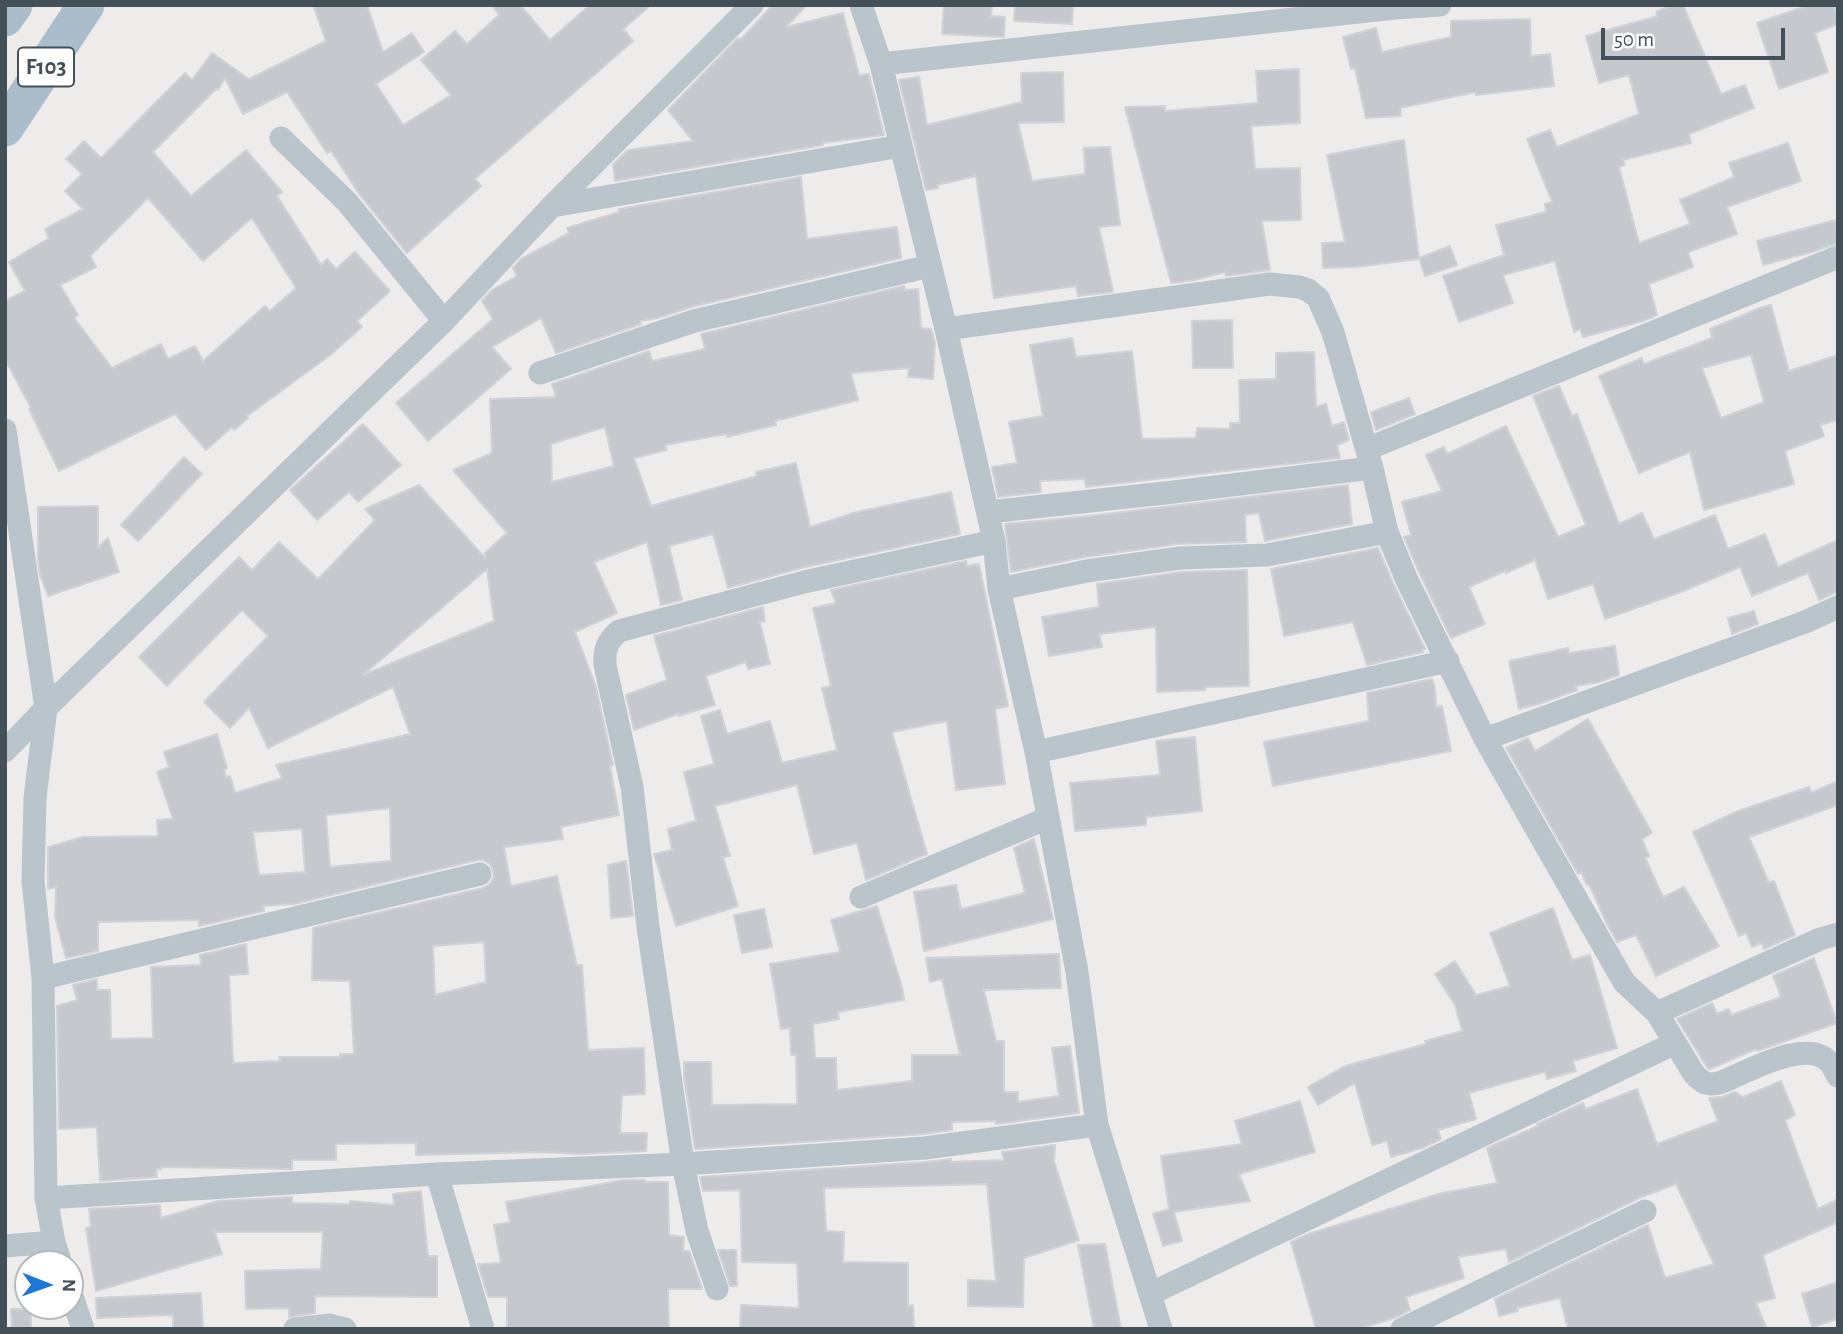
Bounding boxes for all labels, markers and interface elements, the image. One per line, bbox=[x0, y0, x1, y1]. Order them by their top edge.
scale bar bbox=[1605, 14, 1789, 58]
text: 50 m bbox=[1614, 29, 1654, 50]
road number: F103 bbox=[18, 48, 74, 86]
north arrow bbox=[14, 1250, 84, 1320]
text: N bbox=[59, 1279, 78, 1292]

